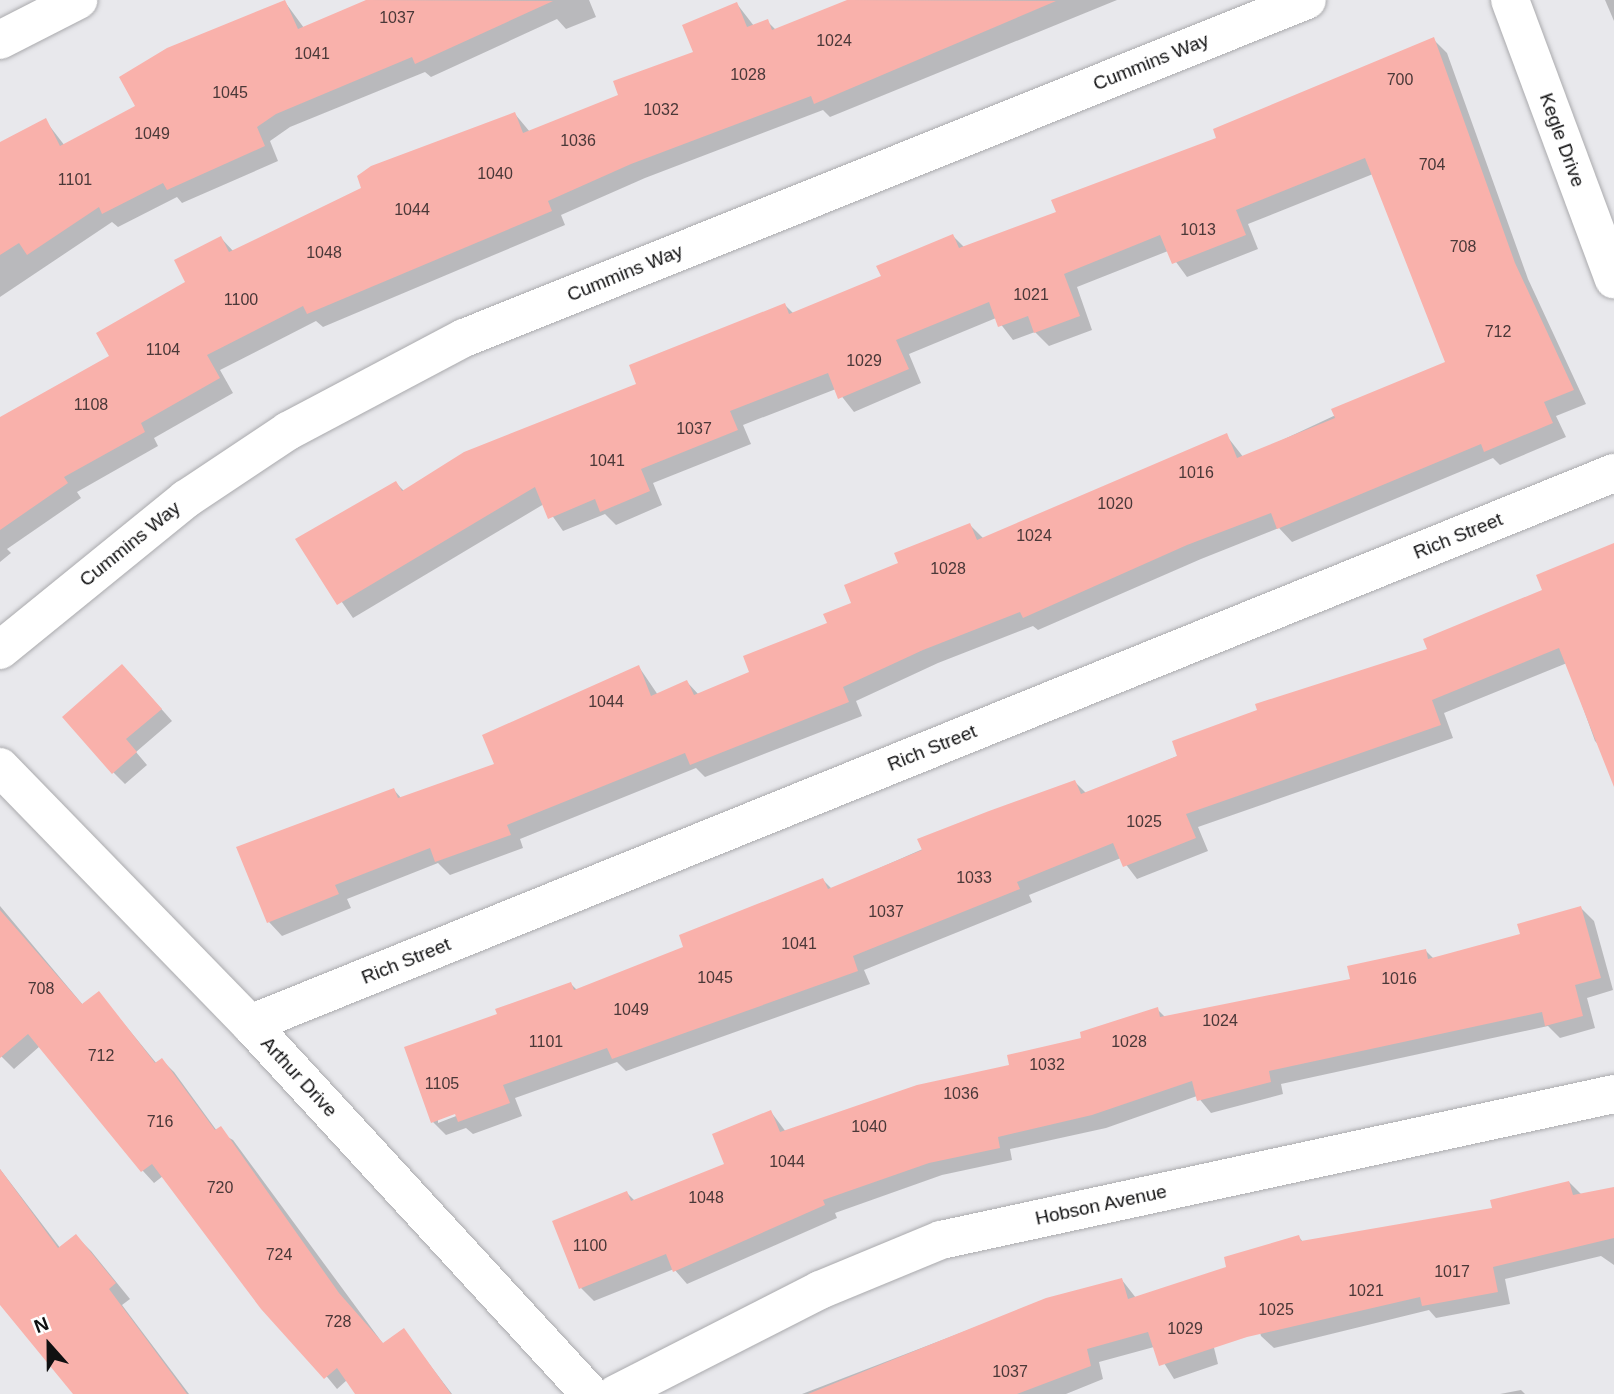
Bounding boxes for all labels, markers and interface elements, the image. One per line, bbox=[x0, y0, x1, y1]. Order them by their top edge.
house number: 1037 bbox=[379, 8, 415, 28]
street label: Cummins Way bbox=[1090, 28, 1212, 96]
house number: 1024 bbox=[816, 31, 852, 51]
house number: 1041 bbox=[294, 44, 330, 64]
house number: 1028 bbox=[730, 65, 766, 85]
house number: 700 bbox=[1387, 70, 1413, 90]
house number: 1045 bbox=[212, 83, 248, 103]
street label: Kegle Drive bbox=[1534, 90, 1590, 190]
house number: 1032 bbox=[643, 100, 679, 120]
house number: 1049 bbox=[134, 124, 170, 144]
house number: 1036 bbox=[560, 131, 596, 151]
house number: 704 bbox=[1419, 155, 1445, 175]
house number: 1040 bbox=[477, 164, 513, 184]
house number: 1101 bbox=[58, 170, 92, 190]
house number: 1044 bbox=[394, 200, 430, 220]
house number: 1013 bbox=[1180, 220, 1216, 240]
house number: 708 bbox=[1450, 237, 1476, 257]
street label: Cummins Way bbox=[564, 239, 686, 307]
house number: 1048 bbox=[306, 243, 342, 263]
house number: 1021 bbox=[1013, 285, 1049, 305]
house number: 1100 bbox=[224, 290, 258, 310]
house number: 712 bbox=[1485, 322, 1511, 342]
house number: 1104 bbox=[146, 340, 180, 360]
house number: 1029 bbox=[846, 351, 882, 371]
house number: 1108 bbox=[74, 395, 108, 415]
house number: 1037 bbox=[676, 419, 712, 439]
house number: 1041 bbox=[589, 451, 625, 471]
house number: 1016 bbox=[1178, 463, 1214, 483]
house number: 1020 bbox=[1097, 494, 1133, 514]
street label: Cummins Way bbox=[75, 496, 185, 592]
street label: Rich Street bbox=[1410, 508, 1506, 564]
house number: 1024 bbox=[1016, 526, 1052, 546]
house number: 1028 bbox=[930, 559, 966, 579]
house number: 1044 bbox=[588, 692, 624, 712]
street label: Rich Street bbox=[884, 720, 980, 776]
house number: 1025 bbox=[1126, 812, 1162, 832]
house number: 1033 bbox=[956, 868, 992, 888]
house number: 1037 bbox=[868, 902, 904, 922]
street label: Rich Street bbox=[358, 933, 454, 989]
house number: 1041 bbox=[781, 934, 817, 954]
house number: 1045 bbox=[697, 968, 733, 988]
house number: 1016 bbox=[1381, 969, 1417, 989]
house number: 708 bbox=[28, 979, 54, 999]
house number: 1049 bbox=[613, 1000, 649, 1020]
house number: 1024 bbox=[1202, 1011, 1238, 1031]
street label: Arthur Drive bbox=[256, 1032, 342, 1122]
house number: 1101 bbox=[529, 1032, 563, 1052]
house number: 1028 bbox=[1111, 1032, 1147, 1052]
house number: 712 bbox=[88, 1046, 114, 1066]
house number: 1032 bbox=[1029, 1055, 1065, 1075]
house number: 1105 bbox=[425, 1074, 459, 1094]
house number: 1036 bbox=[943, 1084, 979, 1104]
house number: 716 bbox=[147, 1112, 173, 1132]
house number: 1040 bbox=[851, 1117, 887, 1137]
house number: 1044 bbox=[769, 1152, 805, 1172]
house number: 720 bbox=[207, 1178, 233, 1198]
street label: Hobson Avenue bbox=[1033, 1180, 1169, 1230]
house number: 1048 bbox=[688, 1188, 724, 1208]
house number: 1100 bbox=[573, 1236, 607, 1256]
house number: 724 bbox=[266, 1245, 292, 1265]
house number: 1017 bbox=[1434, 1262, 1470, 1282]
house number: 1021 bbox=[1348, 1281, 1384, 1301]
house number: 1025 bbox=[1258, 1300, 1294, 1320]
north arrow bbox=[14, 1310, 84, 1380]
house number: 728 bbox=[325, 1312, 351, 1332]
text: N bbox=[31, 1313, 51, 1337]
house number: 1029 bbox=[1167, 1319, 1203, 1339]
house number: 1037 bbox=[992, 1362, 1028, 1382]

